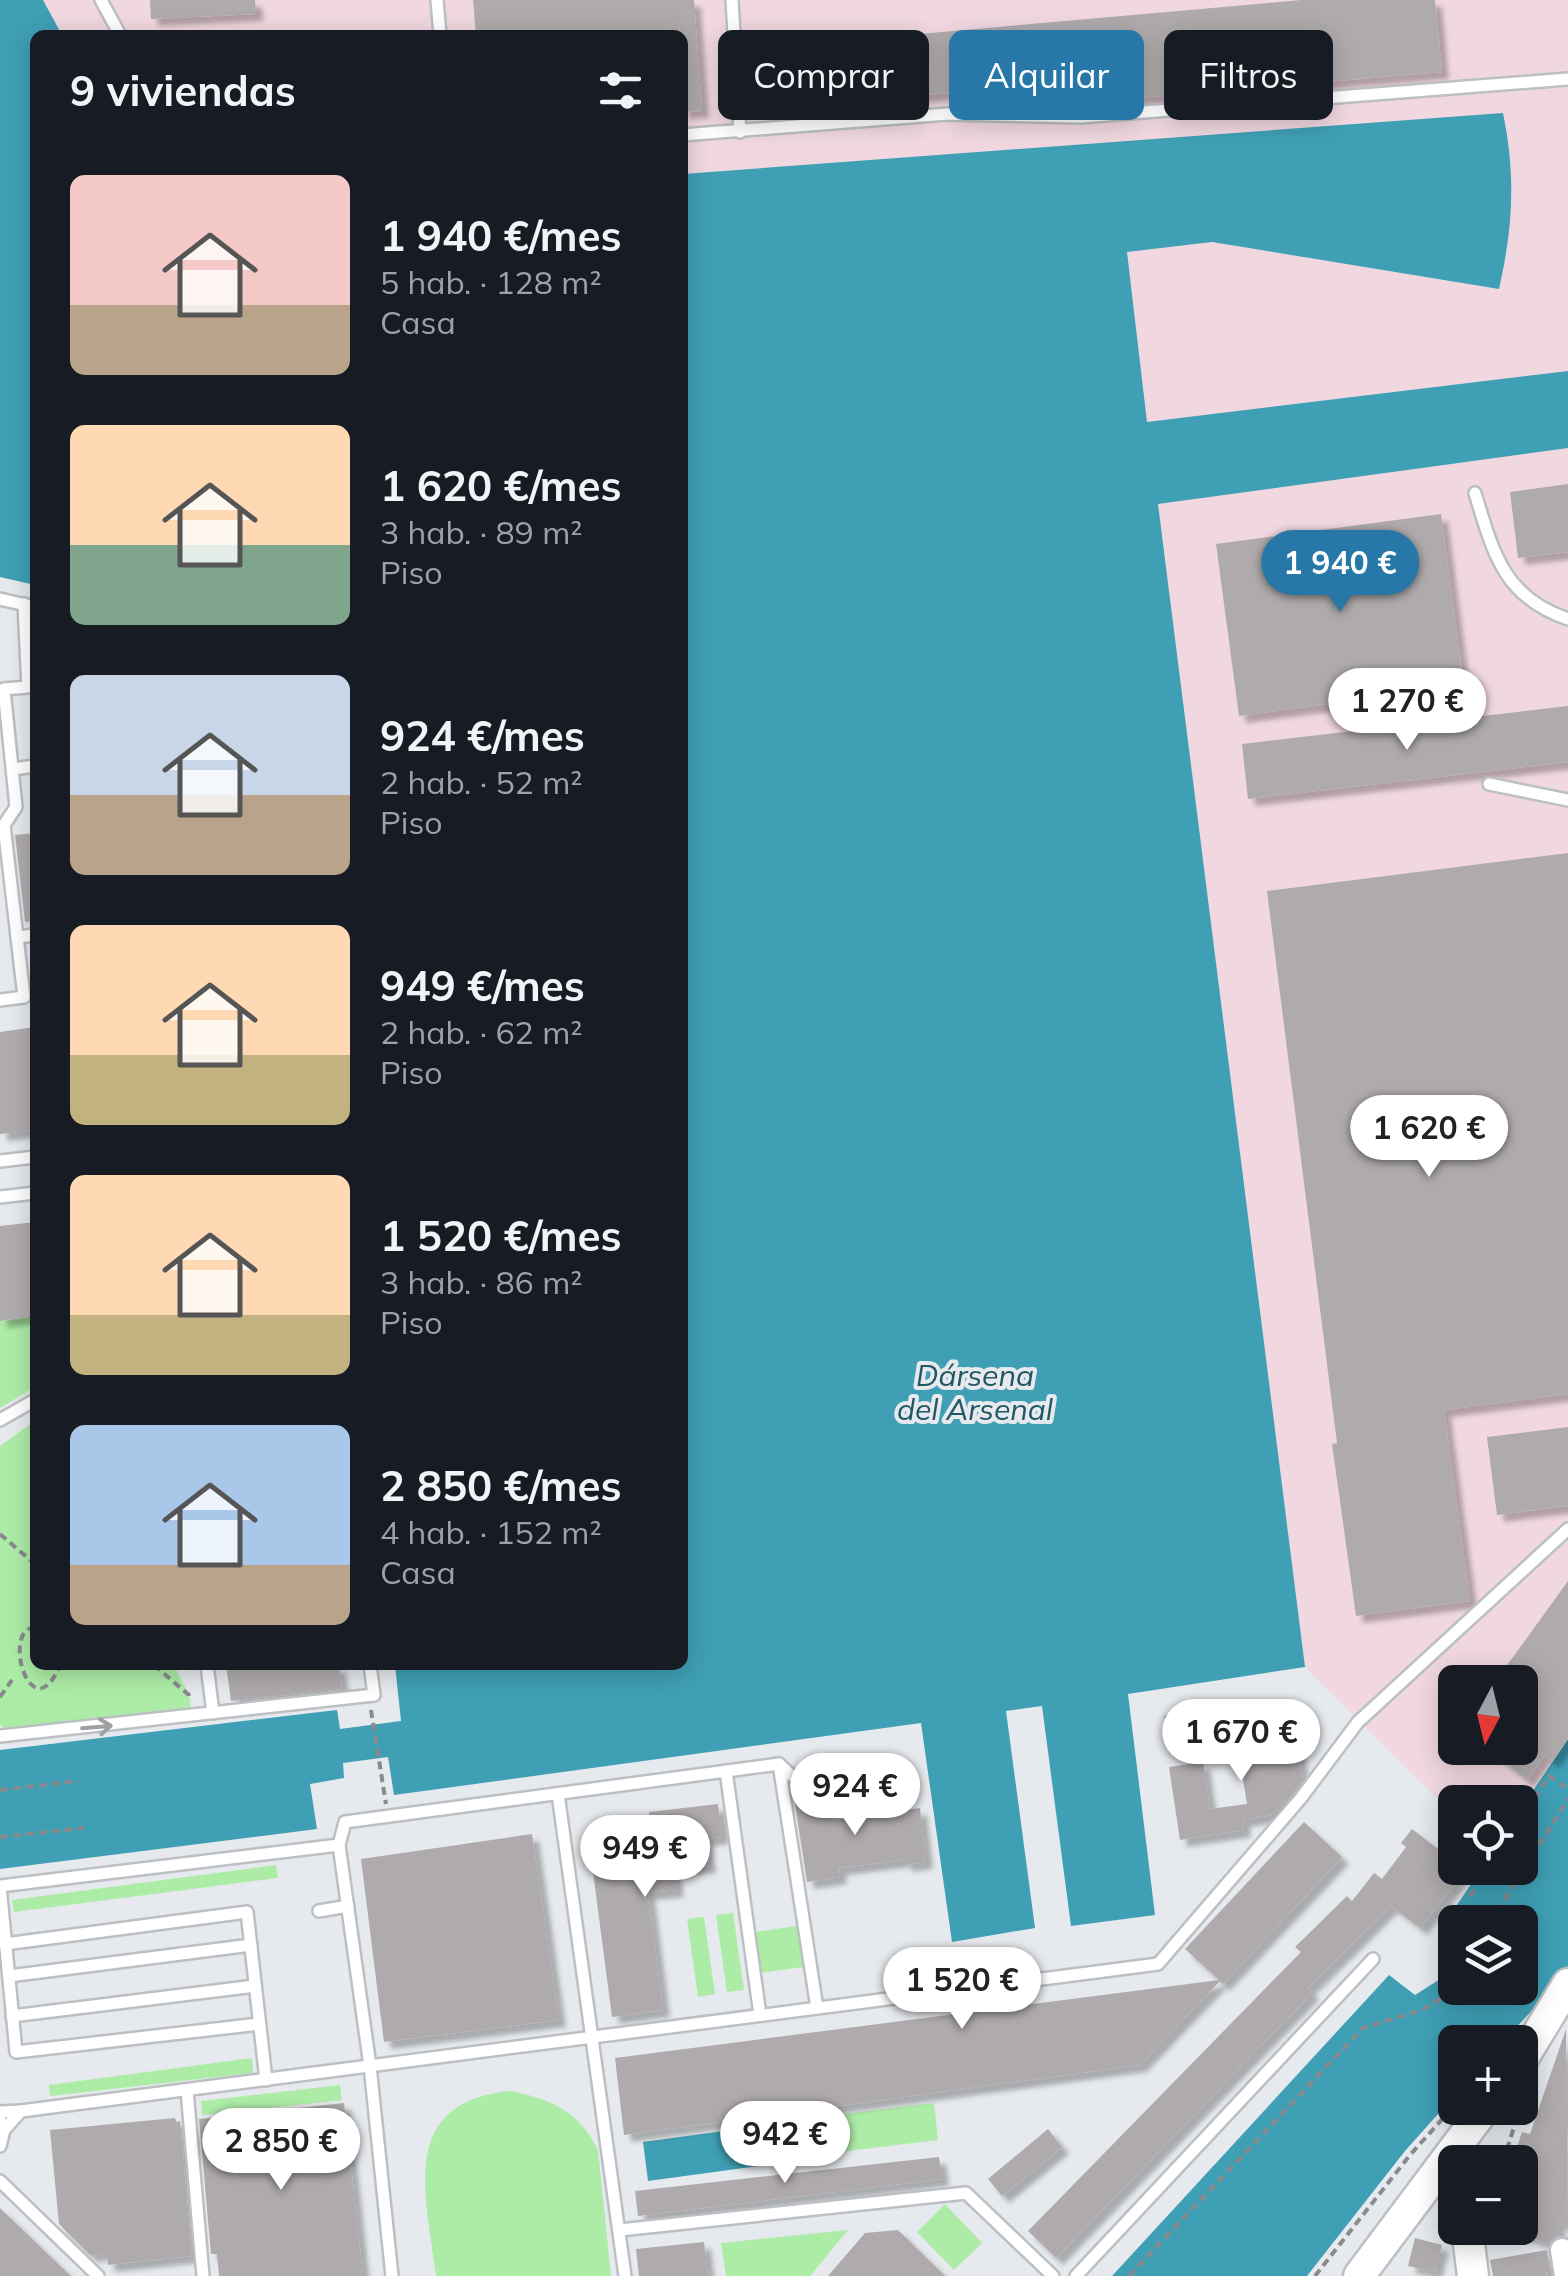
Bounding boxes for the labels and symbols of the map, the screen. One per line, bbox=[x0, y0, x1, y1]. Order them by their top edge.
pin: 1 940 € bbox=[1248, 530, 1432, 615]
pin: 1 270 € bbox=[1315, 668, 1499, 753]
pin: 1 620 € bbox=[1337, 1095, 1521, 1180]
water label: Dársena del Arsenal bbox=[897, 1356, 1054, 1428]
north arrow bbox=[1438, 1665, 1538, 1765]
pin: 1 670 € bbox=[1149, 1699, 1333, 1784]
one-way arrow bbox=[80, 1717, 113, 1736]
pin: 924 € bbox=[785, 1753, 925, 1838]
pin: 949 € bbox=[575, 1815, 715, 1900]
pin: 1 520 € bbox=[870, 1947, 1054, 2032]
pin: 942 € bbox=[715, 2101, 855, 2186]
pin: 2 850 € bbox=[189, 2108, 373, 2193]

